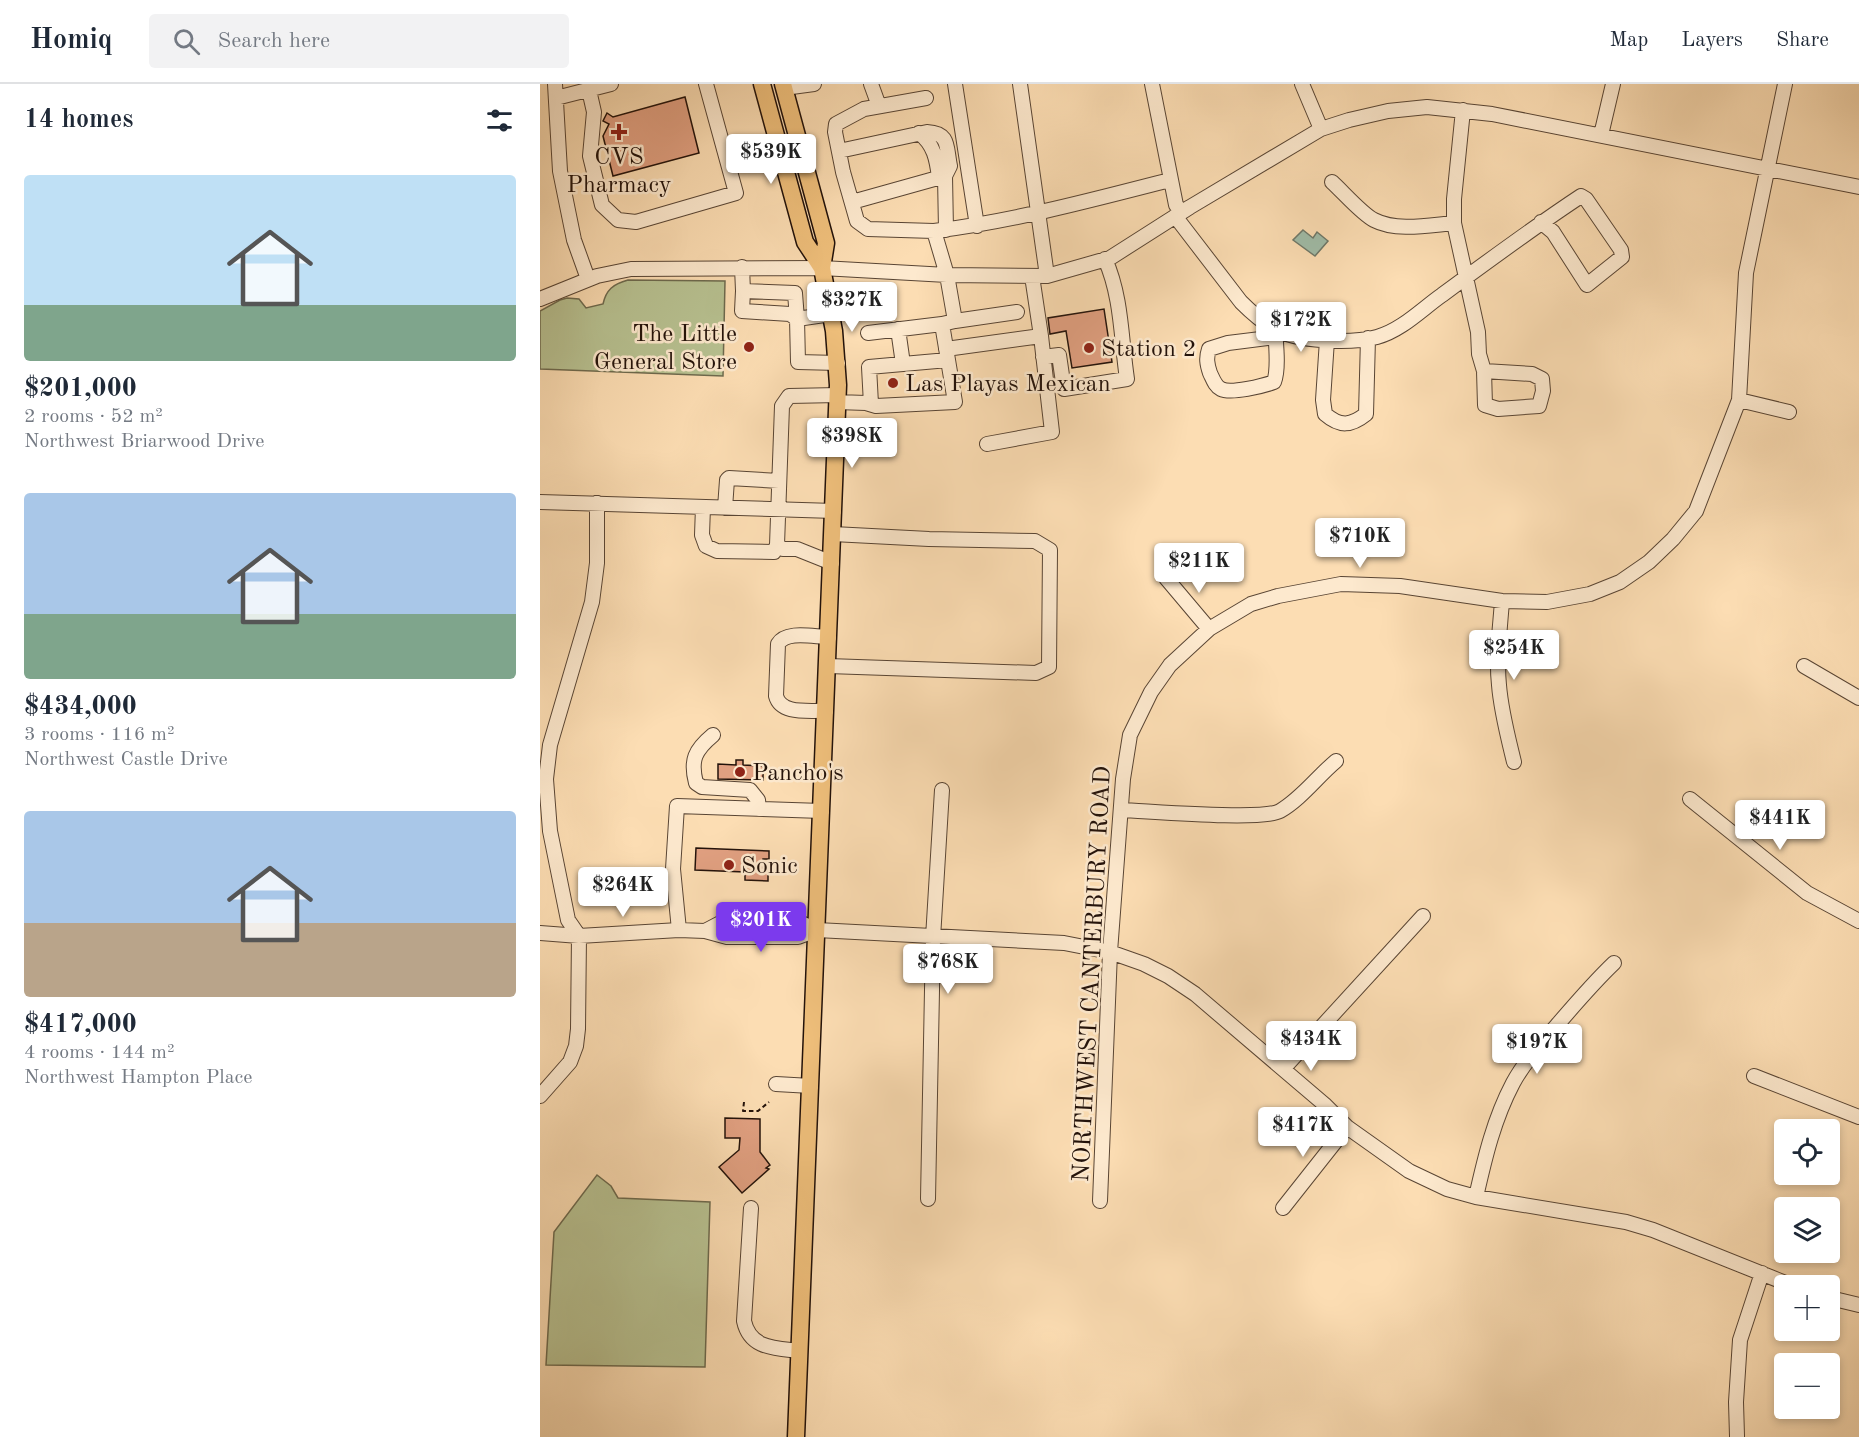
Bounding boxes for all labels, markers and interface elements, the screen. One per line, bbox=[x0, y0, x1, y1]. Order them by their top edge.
search box bbox=[149, 14, 569, 68]
icon: search bbox=[170, 25, 203, 58]
text: Homiq bbox=[30, 27, 113, 55]
text: Search here bbox=[218, 30, 330, 52]
text: Map bbox=[1609, 30, 1648, 51]
text: Layers bbox=[1681, 30, 1743, 51]
text: Share bbox=[1776, 30, 1829, 51]
icon: filters bbox=[483, 104, 516, 137]
text: 14 homes bbox=[24, 107, 133, 133]
marker: CVS Pharmacy bbox=[612, 125, 626, 139]
pin: $539K bbox=[729, 134, 813, 185]
text: $539K bbox=[740, 143, 802, 163]
place label: CVS Pharmacy bbox=[566, 146, 672, 198]
icon: home bbox=[216, 214, 324, 322]
pin: $327K bbox=[810, 282, 894, 333]
text: $327K bbox=[821, 291, 883, 311]
pin: $172K bbox=[1259, 302, 1343, 353]
text: $172K bbox=[1270, 311, 1332, 331]
place label: The Little General Store bbox=[594, 323, 737, 375]
place label: Station 2 bbox=[1101, 338, 1197, 362]
marker: The Little General Store bbox=[742, 340, 756, 354]
marker: Station 2 bbox=[1082, 341, 1096, 355]
place label: Las Playas Mexican bbox=[905, 373, 1111, 397]
text: $201,000 bbox=[24, 376, 137, 402]
marker: Las Playas Mexican bbox=[886, 376, 900, 390]
text: 2 rooms · 52 m² bbox=[24, 407, 163, 427]
pin: $398K bbox=[810, 418, 894, 469]
text: $398K bbox=[821, 427, 883, 447]
text: Northwest Briarwood Drive bbox=[24, 432, 264, 452]
pin: $710K bbox=[1318, 518, 1402, 569]
text: $710K bbox=[1329, 527, 1391, 547]
icon: home bbox=[216, 532, 324, 640]
pin: $211K bbox=[1157, 543, 1241, 594]
text: $211K bbox=[1168, 552, 1230, 572]
pin: $254K bbox=[1472, 630, 1556, 681]
text: $254K bbox=[1483, 639, 1545, 659]
text: $434,000 bbox=[24, 694, 137, 720]
text: 3 rooms · 116 m² bbox=[24, 725, 174, 745]
text: Northwest Castle Drive bbox=[24, 750, 228, 770]
place label: Pancho's bbox=[752, 762, 844, 786]
marker: Pancho's bbox=[733, 765, 747, 779]
street label: NORTHWEST CANTERBURY ROAD bbox=[1070, 765, 1116, 1183]
pin: $441K bbox=[1738, 800, 1822, 851]
text: $441K bbox=[1749, 809, 1811, 829]
icon: home bbox=[216, 850, 324, 958]
place label: Sonic bbox=[741, 855, 798, 879]
marker: Sonic bbox=[722, 858, 736, 872]
pin: $264K bbox=[581, 867, 665, 918]
text: $264K bbox=[592, 876, 654, 896]
pin: $201K bbox=[719, 902, 803, 953]
text: $201K bbox=[730, 911, 792, 931]
pin: $768K bbox=[906, 944, 990, 995]
text: $768K bbox=[917, 953, 979, 973]
text: $417,000 bbox=[24, 1012, 137, 1038]
pin: $434K bbox=[1269, 1021, 1353, 1072]
pin: $197K bbox=[1495, 1024, 1579, 1075]
text: $434K bbox=[1280, 1030, 1342, 1050]
text: $197K bbox=[1506, 1033, 1568, 1053]
text: 4 rooms · 144 m² bbox=[24, 1043, 174, 1063]
text: Northwest Hampton Place bbox=[24, 1068, 252, 1088]
pin: $417K bbox=[1261, 1107, 1345, 1158]
text: $417K bbox=[1272, 1116, 1334, 1136]
map controls bbox=[1774, 1119, 1840, 1419]
button: locate bbox=[1774, 1119, 1840, 1185]
button: layers bbox=[1774, 1197, 1840, 1263]
button: + bbox=[1774, 1275, 1840, 1341]
button: − bbox=[1774, 1353, 1840, 1419]

